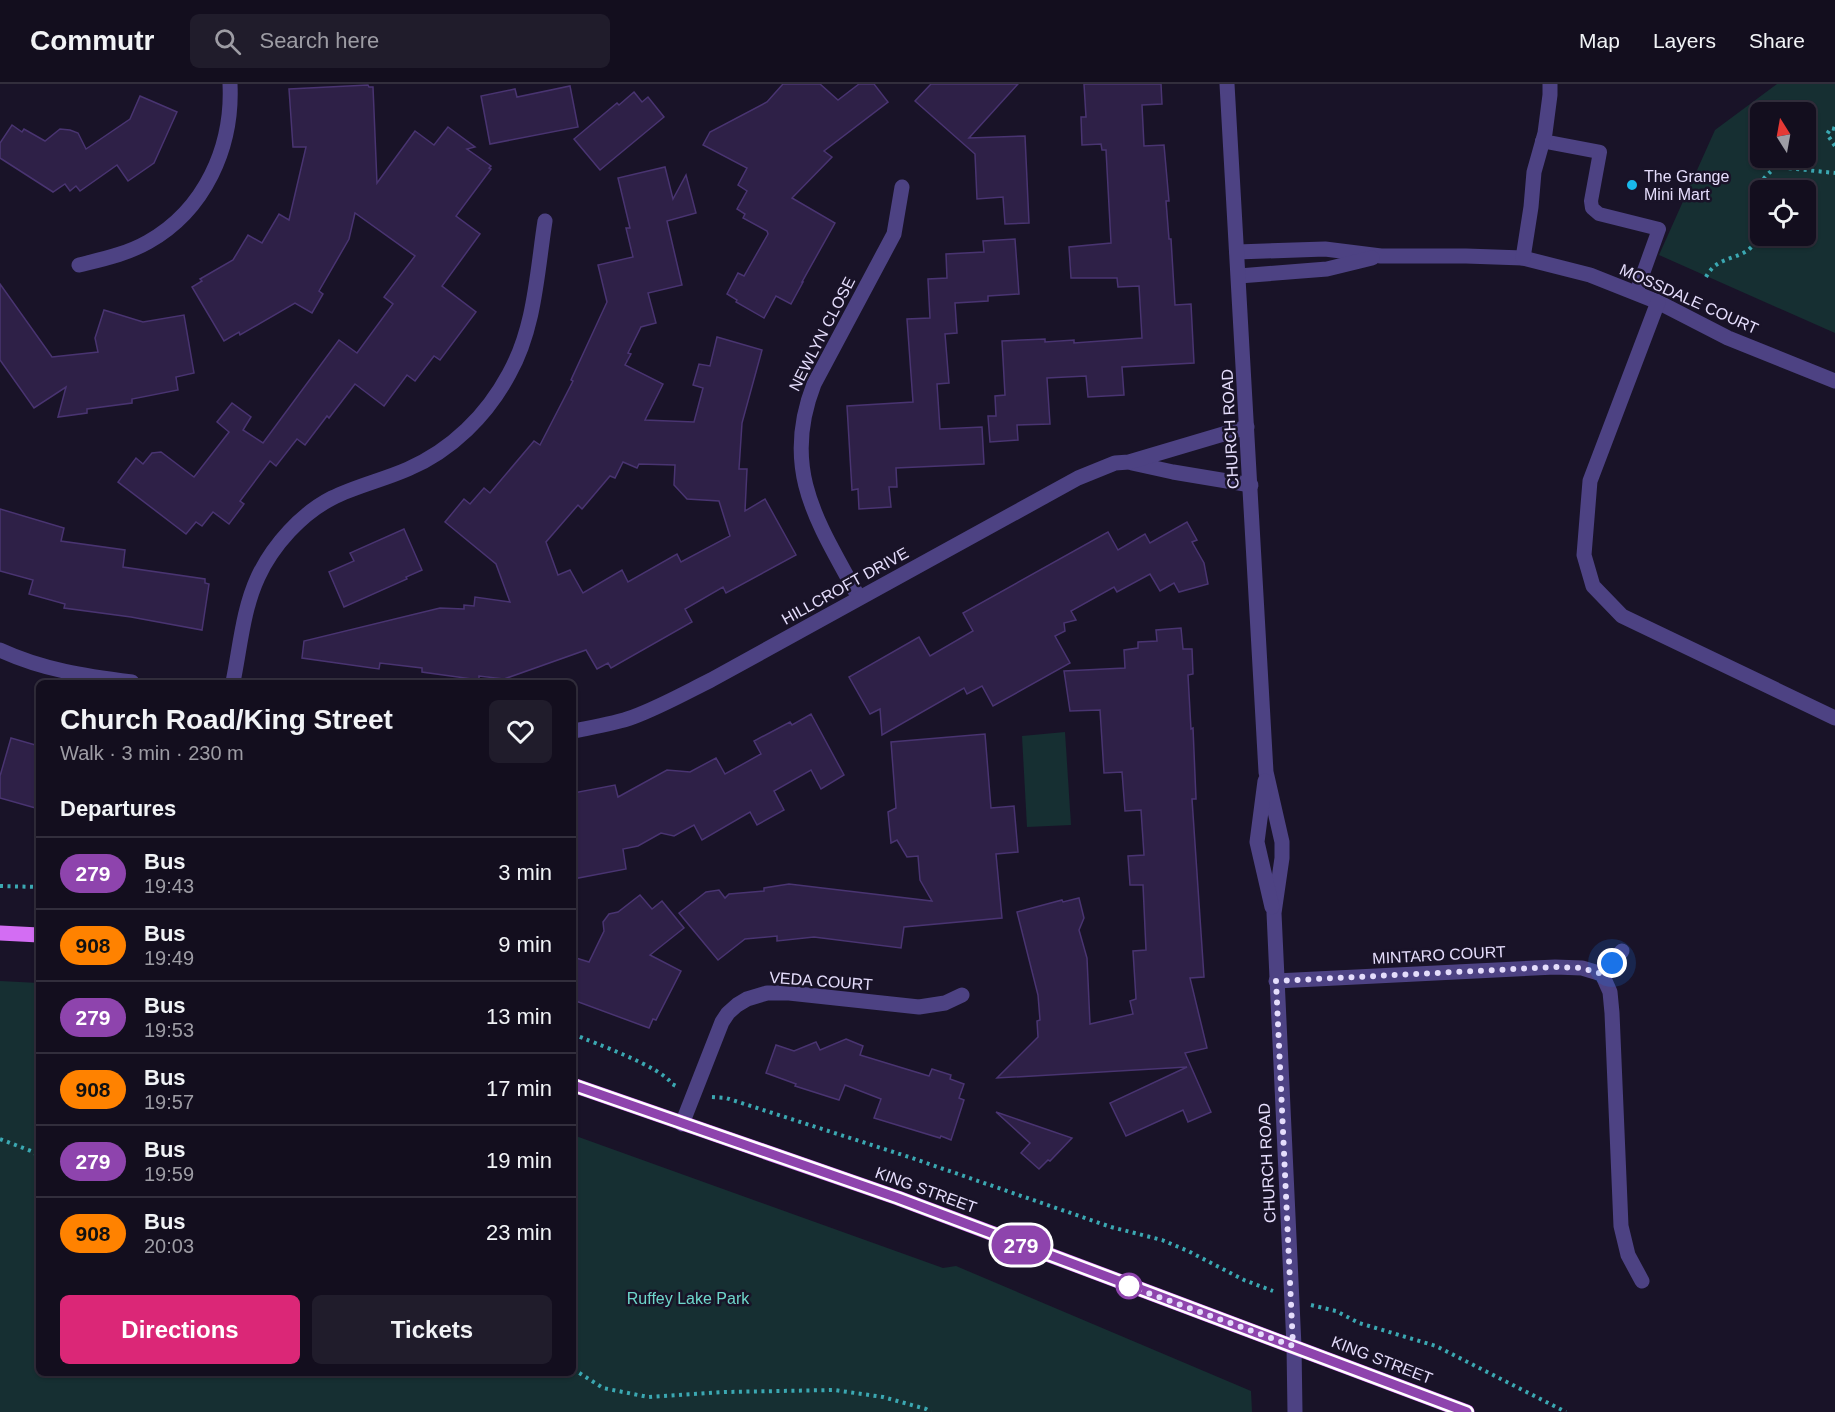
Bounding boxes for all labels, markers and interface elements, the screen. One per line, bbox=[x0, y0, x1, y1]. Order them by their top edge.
search box bbox=[190, 14, 610, 68]
text: Commutr bbox=[30, 25, 154, 56]
icon: search bbox=[211, 25, 244, 58]
text: Search here bbox=[259, 28, 379, 53]
text: Map bbox=[1579, 29, 1620, 52]
text: Layers bbox=[1653, 29, 1716, 52]
text: Share bbox=[1749, 29, 1805, 52]
north arrow bbox=[1750, 102, 1816, 168]
map controls bbox=[1750, 102, 1816, 246]
place label: The Grange Mini Mart bbox=[1644, 168, 1729, 203]
marker: The Grange Mini Mart bbox=[1625, 178, 1639, 192]
button: locate bbox=[1750, 180, 1816, 246]
street label: MOSSDALE COURT bbox=[1617, 261, 1761, 337]
street label: NEWLYN CLOSE bbox=[786, 274, 858, 394]
street label: CHURCH ROAD bbox=[1218, 369, 1242, 489]
street label: HILLCROFT DRIVE bbox=[779, 544, 911, 628]
button: heart bbox=[489, 700, 552, 763]
text: Church Road/King Street bbox=[60, 704, 393, 735]
text: Walk · 3 min · 230 m bbox=[60, 742, 244, 764]
text: Departures bbox=[60, 796, 176, 821]
text: Bus bbox=[144, 849, 186, 874]
text: 3 min bbox=[498, 860, 552, 885]
text: 279 bbox=[75, 862, 111, 885]
text: 19:43 bbox=[144, 875, 194, 897]
text: Bus bbox=[144, 921, 186, 946]
text: 9 min bbox=[498, 932, 552, 957]
text: 908 bbox=[75, 934, 111, 957]
street label: MINTARO COURT bbox=[1372, 943, 1506, 967]
text: 19:49 bbox=[144, 947, 194, 969]
your location bbox=[1597, 948, 1627, 978]
street label: VEDA COURT bbox=[769, 969, 874, 993]
text: Bus bbox=[144, 993, 186, 1018]
text: 13 min bbox=[486, 1004, 552, 1029]
text: 279 bbox=[75, 1006, 111, 1029]
text: 19:53 bbox=[144, 1019, 194, 1041]
text: Bus bbox=[144, 1065, 186, 1090]
text: 17 min bbox=[486, 1076, 552, 1101]
text: 908 bbox=[75, 1078, 111, 1101]
text: 19:57 bbox=[144, 1091, 194, 1113]
street label: CHURCH ROAD bbox=[1255, 1103, 1279, 1223]
text: Bus bbox=[144, 1137, 186, 1162]
text: 19 min bbox=[486, 1148, 552, 1173]
text: 279 bbox=[75, 1150, 111, 1173]
text: 19:59 bbox=[144, 1163, 194, 1185]
street label: KING STREET bbox=[873, 1164, 979, 1216]
text: Bus bbox=[144, 1209, 186, 1234]
text: 23 min bbox=[486, 1220, 552, 1245]
text: 908 bbox=[75, 1222, 111, 1245]
line badge: 279 bbox=[986, 1226, 1056, 1264]
text: 279 bbox=[1003, 1234, 1039, 1257]
text: 20:03 bbox=[144, 1235, 194, 1257]
unlabelled marker bbox=[1116, 1273, 1142, 1299]
park label: Ruffey Lake Park bbox=[627, 1290, 750, 1307]
button: Directions bbox=[60, 1295, 300, 1364]
button: Tickets bbox=[312, 1295, 552, 1364]
street label: KING STREET bbox=[1329, 1333, 1435, 1387]

